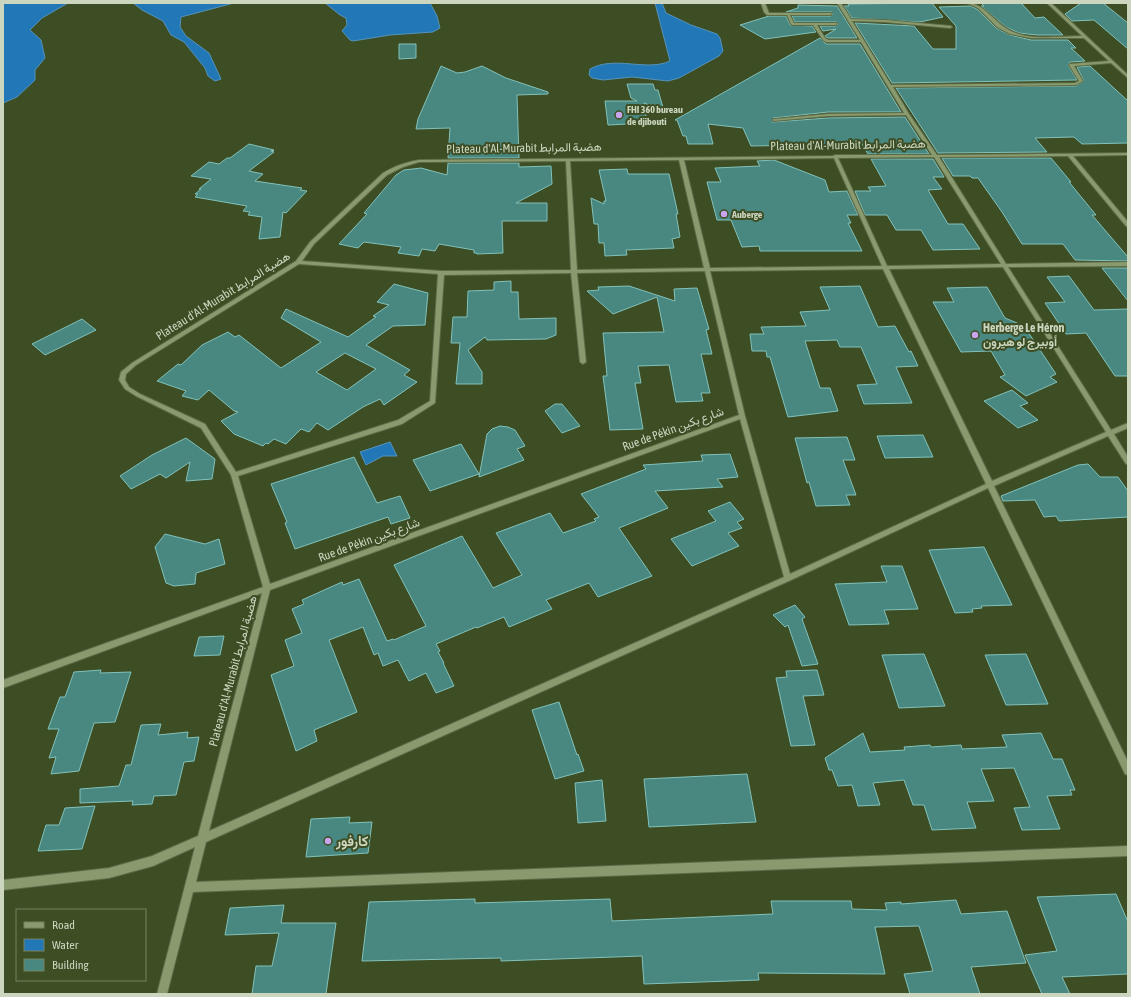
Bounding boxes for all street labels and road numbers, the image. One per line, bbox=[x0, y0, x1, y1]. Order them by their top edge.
street label: Plateau d'Al-Murabit هضبة المرابط bbox=[770, 137, 926, 154]
street label: Plateau d'Al-Murabit هضبة المرابط bbox=[446, 140, 602, 157]
street label: Plateau d'Al-Murabit هضبة المرابط bbox=[153, 249, 293, 344]
street label: Rue de Pékin شارع بكين bbox=[620, 404, 726, 456]
street label: Rue de Pékin شارع بكين bbox=[316, 515, 422, 567]
street label: Plateau d'Al-Murabit هضبة المرابط bbox=[206, 594, 261, 748]

